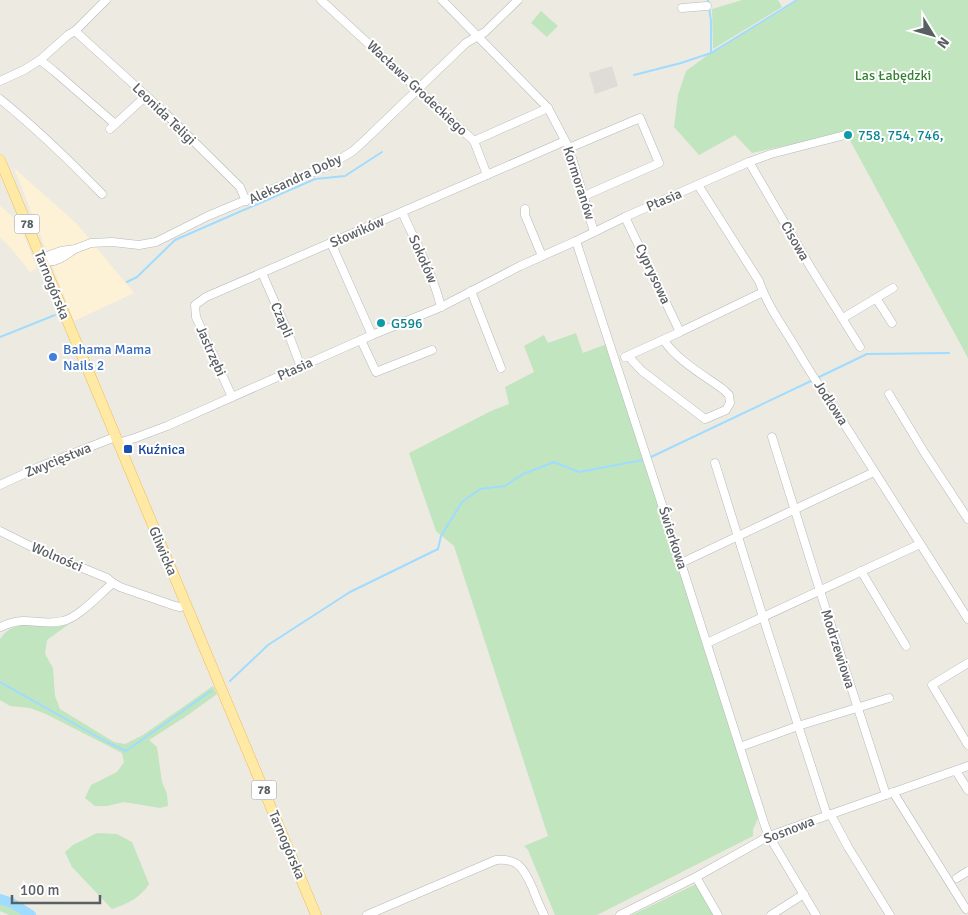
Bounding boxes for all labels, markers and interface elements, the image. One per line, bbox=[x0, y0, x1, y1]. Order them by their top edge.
north arrow bbox=[908, 10, 958, 60]
text: N bbox=[933, 34, 953, 52]
street label: Wacława Grodeckiego bbox=[363, 37, 471, 139]
park label: Las Łabędzki bbox=[855, 67, 931, 84]
street label: Leonida Teligi bbox=[129, 79, 199, 149]
place label: 758, 754, 746, bbox=[858, 127, 944, 144]
marker: 758, 754, 746, bbox=[842, 129, 854, 141]
street label: Kormoranów bbox=[559, 144, 599, 222]
street label: Aleksandra Doby bbox=[246, 150, 344, 208]
street label: Ptasia bbox=[644, 185, 684, 215]
street label: Słowików bbox=[327, 212, 387, 252]
road number: 78 bbox=[15, 214, 40, 233]
street label: Cisowa bbox=[777, 218, 813, 264]
street label: Sokołów bbox=[405, 232, 441, 286]
street label: Cyprysowa bbox=[632, 241, 674, 307]
street label: Tarnogórska bbox=[30, 248, 74, 322]
street label: Czapli bbox=[267, 300, 297, 340]
place label: G596 bbox=[391, 315, 423, 332]
marker: G596 bbox=[375, 317, 387, 329]
street label: Jastrzębi bbox=[192, 323, 230, 379]
place label: Bahama Mama Nails 2 bbox=[63, 341, 151, 374]
marker: Bahama Mama Nails 2 bbox=[47, 351, 59, 363]
street label: Ptasia bbox=[275, 354, 315, 384]
street label: Jodłowa bbox=[810, 377, 852, 429]
street label: Zwycięstwa bbox=[23, 439, 93, 481]
place label: Kuźnica bbox=[138, 441, 185, 458]
marker: Kuźnica bbox=[122, 443, 134, 455]
street label: Świerkowa bbox=[655, 505, 691, 571]
street label: Gliwicka bbox=[145, 524, 181, 578]
street label: Wolności bbox=[29, 539, 85, 575]
street label: Modrzewiowa bbox=[817, 607, 859, 691]
road number: 78 bbox=[252, 780, 276, 800]
street label: Tarnogórska bbox=[265, 808, 309, 882]
street label: Sosnowa bbox=[761, 813, 817, 847]
scale bar bbox=[12, 872, 100, 904]
text: 100 m bbox=[20, 881, 60, 899]

